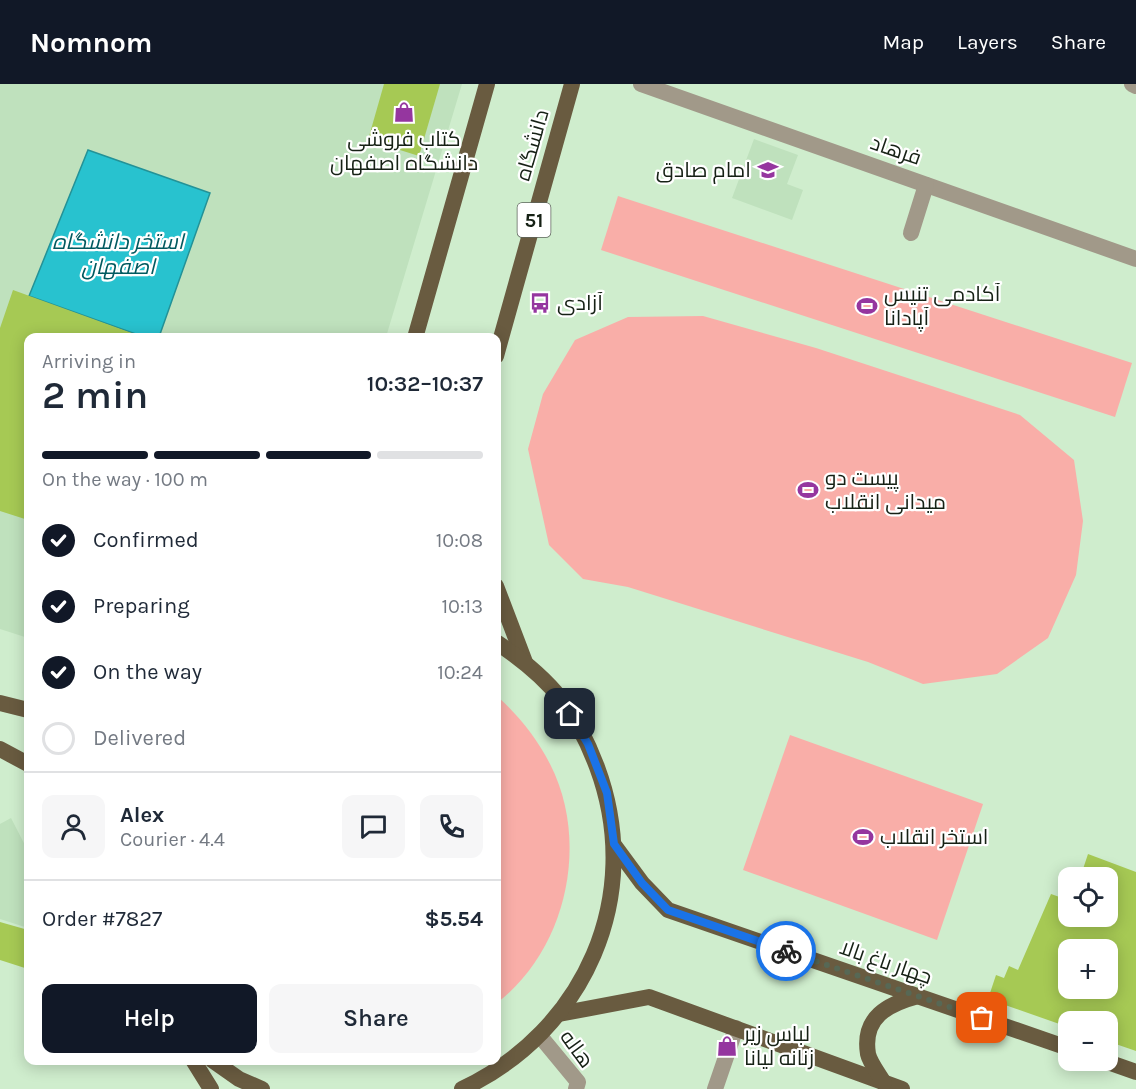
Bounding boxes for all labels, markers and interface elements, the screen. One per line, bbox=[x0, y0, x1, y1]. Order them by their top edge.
text: Nomnom bbox=[30, 26, 152, 59]
text: Map bbox=[882, 30, 924, 54]
text: Layers bbox=[957, 30, 1018, 54]
text: Share bbox=[1051, 30, 1106, 54]
shop icon: کتاب فروشی دانشگاه اصفهان bbox=[392, 100, 416, 124]
street label: دانشگاه bbox=[510, 107, 554, 183]
place label: کتاب فروشی دانشگاه اصفهان bbox=[330, 127, 478, 176]
street label: فرهاد bbox=[867, 130, 925, 170]
place label: امام صادق bbox=[656, 158, 751, 184]
school or university icon: امام صادق bbox=[756, 158, 780, 182]
road number: 51 bbox=[518, 203, 550, 237]
water label: استخر دانشگاه اصفهان bbox=[52, 229, 186, 280]
place label: آکادمی تنیس آپادانا bbox=[884, 282, 1001, 332]
bus stop icon: آزادی bbox=[528, 291, 552, 315]
place label: آزادی bbox=[557, 291, 603, 316]
sports icon: آکادمی تنیس آپادانا bbox=[855, 294, 879, 318]
text: Arriving in bbox=[42, 350, 136, 373]
text: 10:32–10:37 bbox=[367, 371, 483, 397]
text: 2 min bbox=[42, 372, 148, 418]
place label: پیست دو میدانی انقلاب bbox=[825, 466, 946, 515]
text: On the way · 100 m bbox=[42, 468, 208, 491]
sports icon: پیست دو میدانی انقلاب bbox=[796, 478, 820, 502]
icon: check bbox=[42, 524, 75, 557]
text: Confirmed bbox=[93, 527, 199, 553]
text: 10:08 bbox=[436, 529, 483, 552]
icon: check bbox=[42, 590, 75, 623]
text: Preparing bbox=[93, 593, 190, 619]
text: 10:13 bbox=[441, 595, 483, 618]
icon: check bbox=[42, 656, 75, 689]
text: On the way bbox=[93, 659, 202, 685]
text: 10:24 bbox=[437, 661, 483, 684]
pin bbox=[544, 688, 595, 739]
icon: home bbox=[553, 697, 586, 730]
text: Delivered bbox=[93, 725, 186, 751]
button: person bbox=[42, 795, 105, 858]
button: chat bbox=[342, 795, 405, 858]
button: phone bbox=[420, 795, 483, 858]
text: Alex bbox=[120, 802, 164, 828]
sports icon: استخر انقلاب bbox=[851, 825, 875, 849]
place label: استخر انقلاب bbox=[880, 825, 989, 849]
text: Courier · 4.4 bbox=[120, 828, 225, 851]
map controls bbox=[1058, 867, 1118, 1071]
button: locate bbox=[1058, 867, 1118, 927]
text: Order #7827 bbox=[42, 906, 162, 932]
text: $5.54 bbox=[424, 906, 483, 932]
courier bbox=[756, 921, 816, 981]
icon: bike bbox=[770, 935, 803, 968]
street label: چهار باغ بالا bbox=[836, 935, 935, 991]
button: + bbox=[1058, 939, 1118, 999]
button: Help bbox=[42, 984, 257, 1053]
button: Share bbox=[269, 984, 483, 1053]
pin bbox=[956, 992, 1007, 1043]
icon: bag bbox=[965, 1001, 998, 1034]
button: − bbox=[1058, 1011, 1118, 1071]
place label: لباس زیر زنانه لیانا bbox=[743, 1022, 814, 1070]
street label: هاله bbox=[555, 1025, 599, 1073]
shop icon: لباس زیر زنانه لیانا bbox=[715, 1034, 739, 1058]

